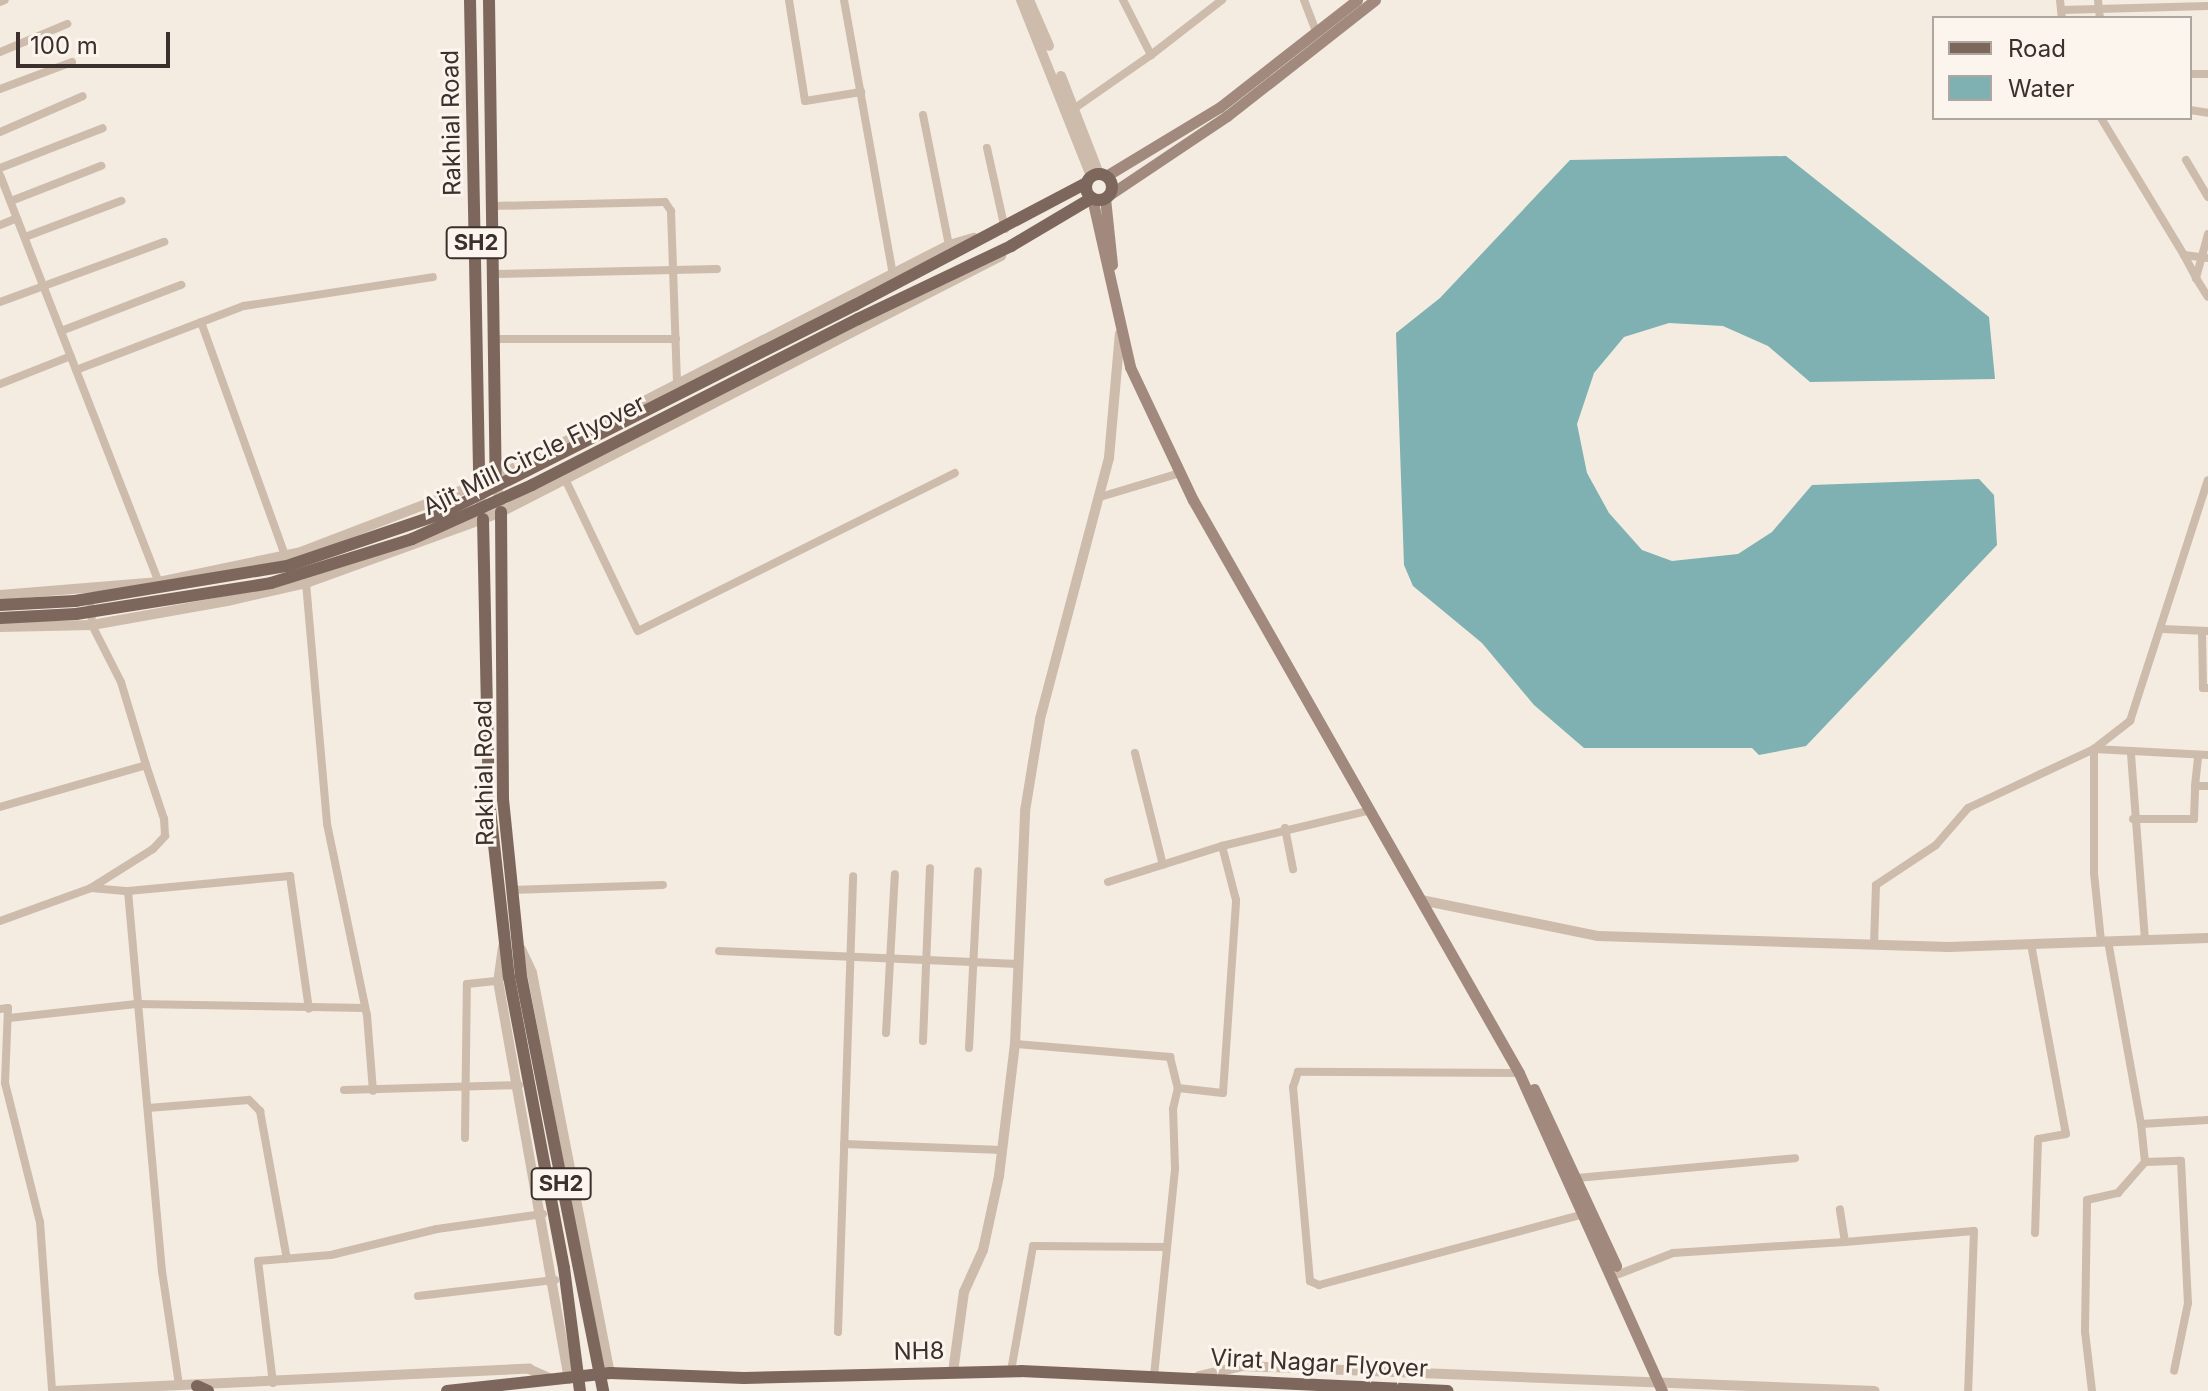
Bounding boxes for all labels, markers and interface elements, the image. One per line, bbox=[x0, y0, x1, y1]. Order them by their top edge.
scale bar bbox=[20, 16, 174, 66]
legend bbox=[1932, 16, 2192, 120]
text: 100 m bbox=[30, 31, 98, 60]
text: Road bbox=[2008, 34, 2066, 63]
street label: Rakhial Road bbox=[435, 50, 467, 196]
text: Water bbox=[2008, 74, 2075, 103]
road number: SH2 bbox=[444, 225, 508, 261]
street label: Ajit Mill Circle Flyover bbox=[418, 389, 650, 521]
street label: Rakhial Road bbox=[468, 700, 500, 846]
road number: SH2 bbox=[529, 1166, 593, 1202]
street label: NH8 bbox=[893, 1336, 945, 1366]
street label: Virat Nagar Flyover bbox=[1209, 1343, 1429, 1383]

